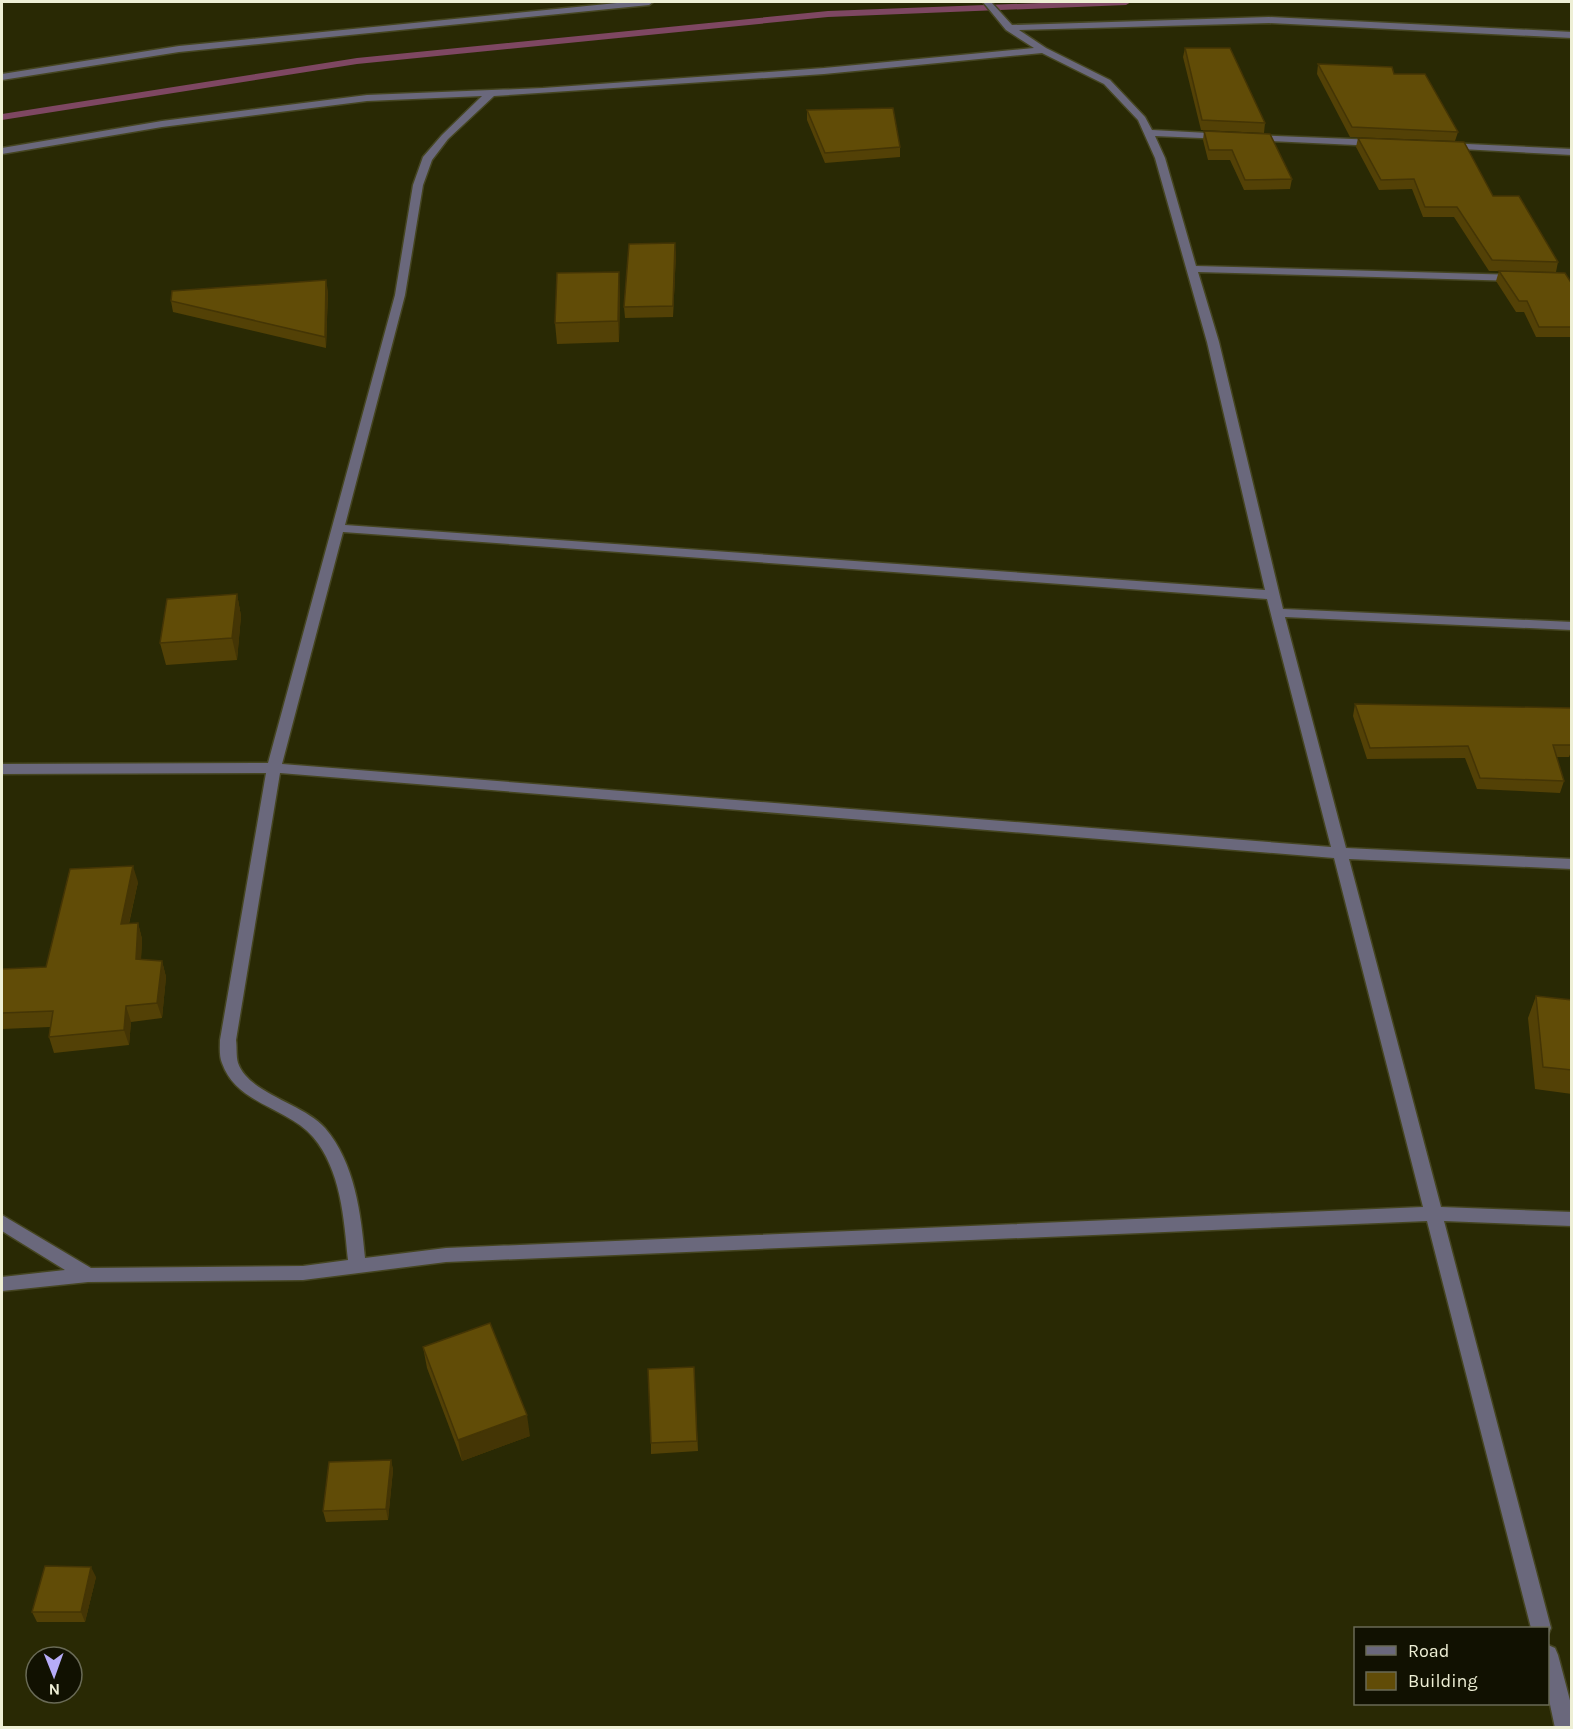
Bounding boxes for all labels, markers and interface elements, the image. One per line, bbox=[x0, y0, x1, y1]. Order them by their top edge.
legend bbox=[1354, 1627, 1549, 1705]
text: Road bbox=[1408, 1640, 1449, 1662]
north arrow bbox=[24, 1645, 84, 1705]
text: Building bbox=[1408, 1670, 1478, 1692]
text: N bbox=[48, 1680, 60, 1699]

